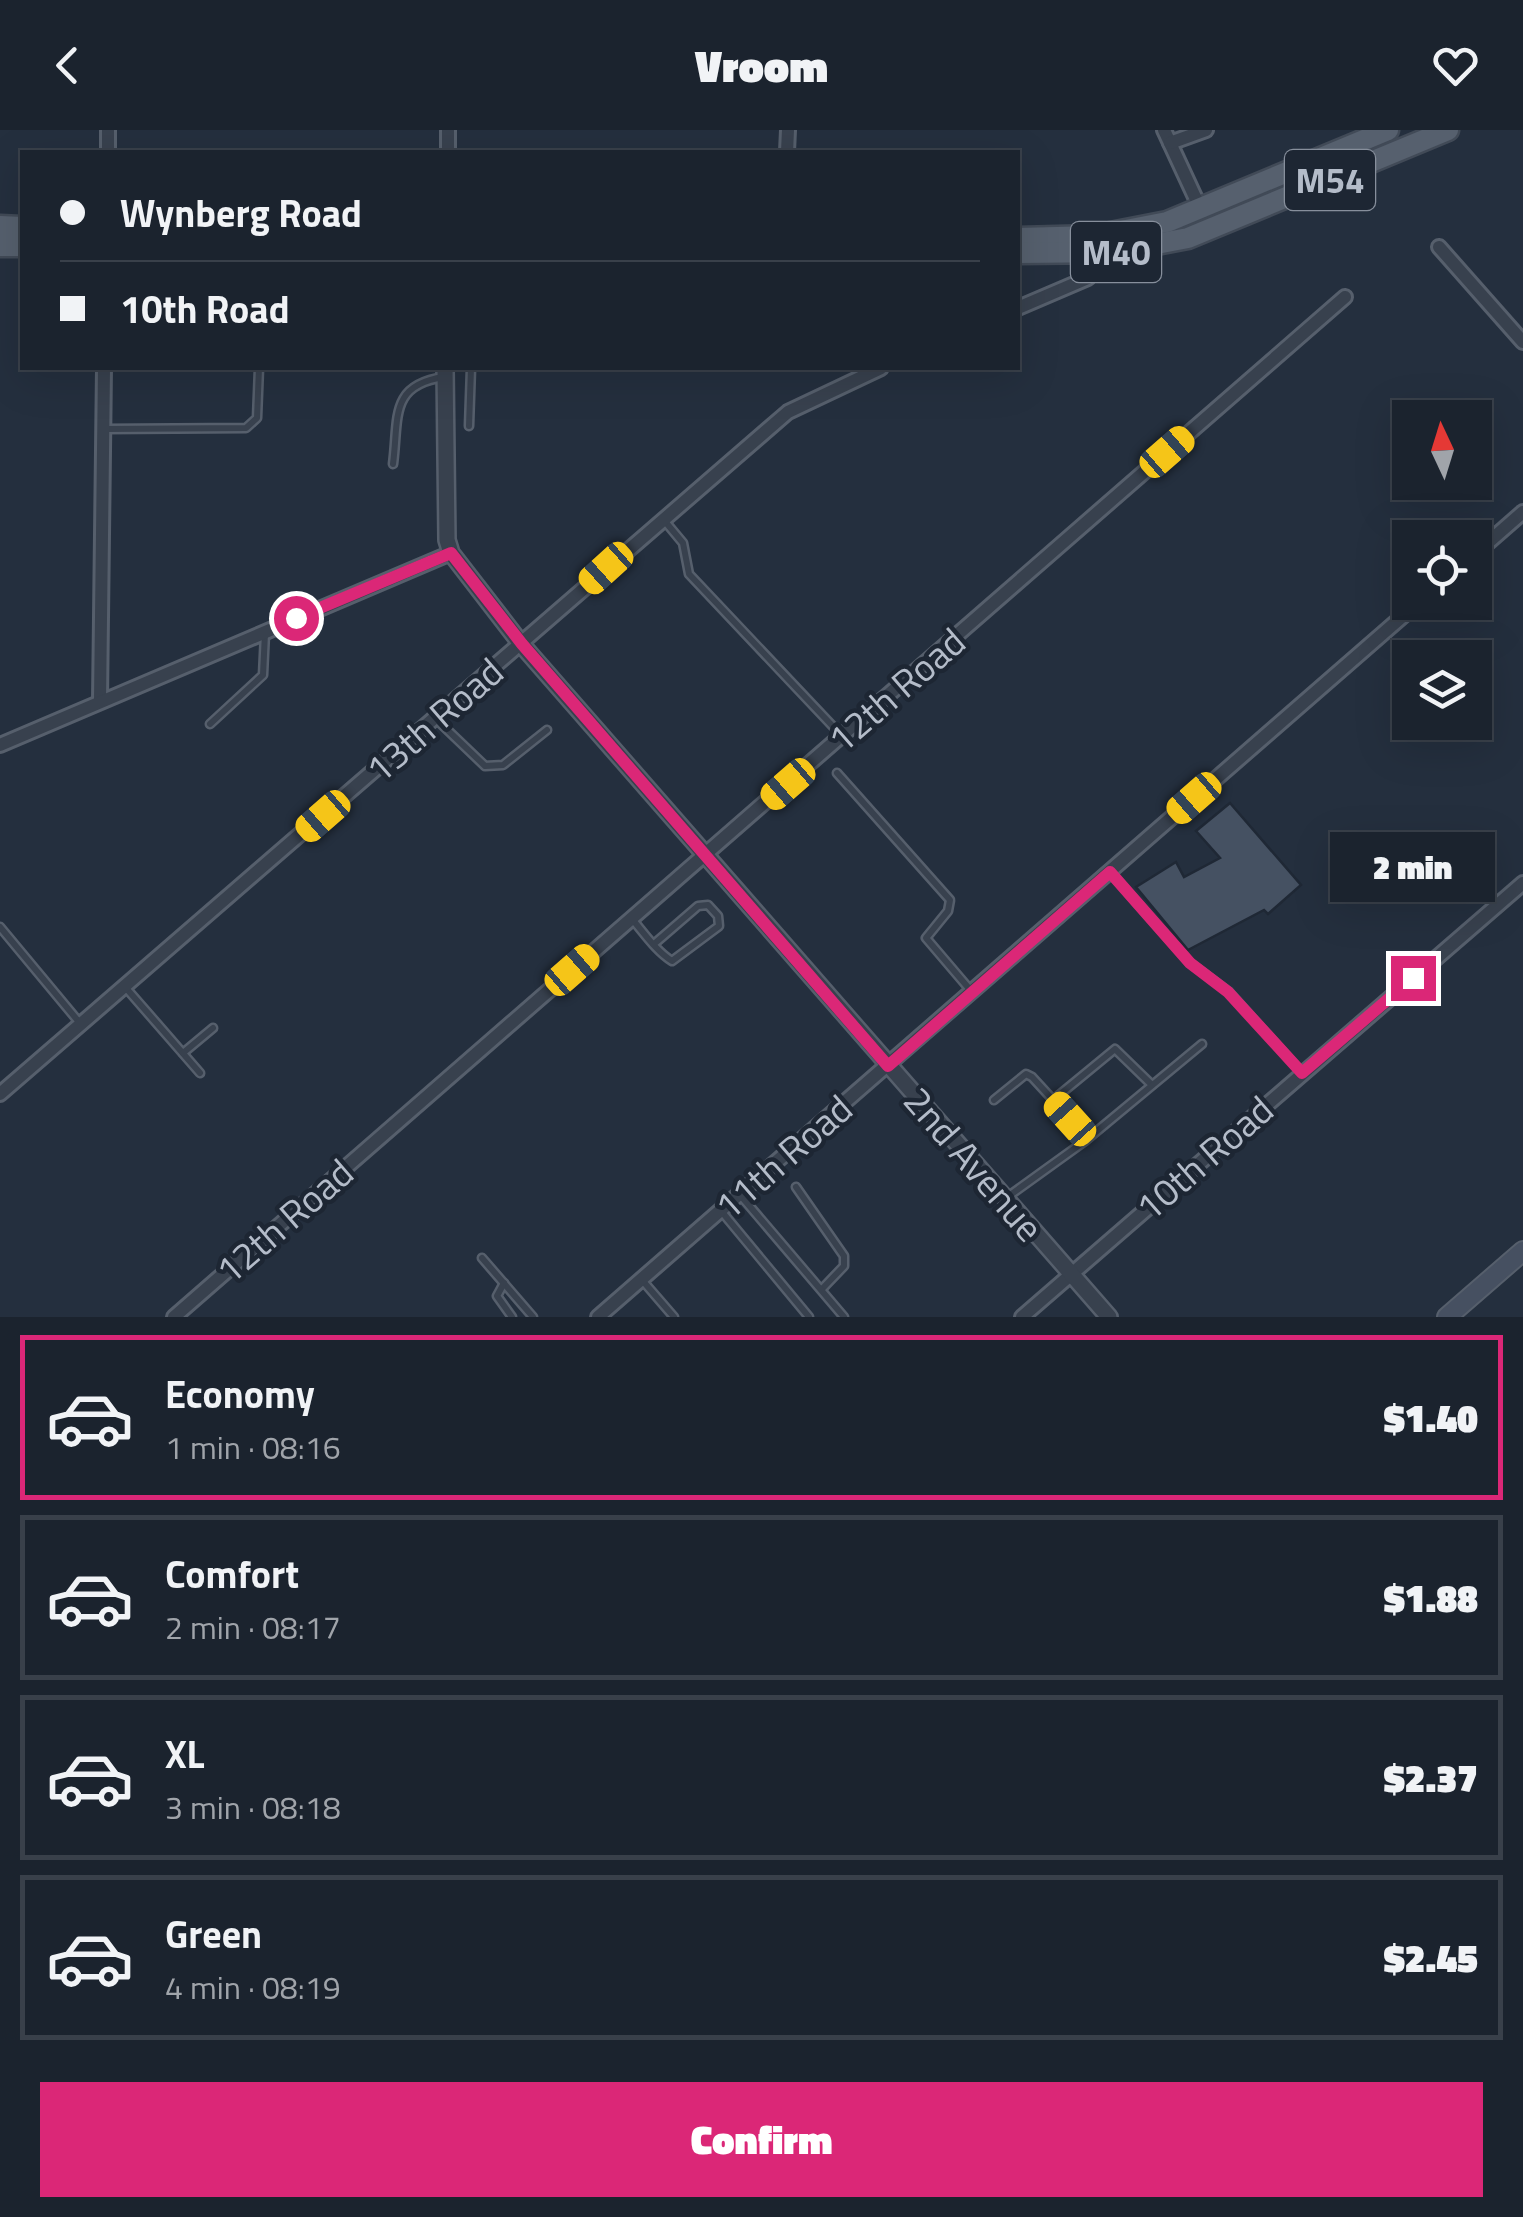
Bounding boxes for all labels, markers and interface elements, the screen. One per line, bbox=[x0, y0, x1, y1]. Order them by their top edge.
text: Vroom bbox=[695, 31, 828, 99]
icon: back bbox=[40, 38, 95, 93]
icon: heart bbox=[1428, 38, 1483, 93]
road number: M54 bbox=[1285, 150, 1375, 210]
text: Wynberg Road bbox=[120, 184, 362, 242]
road number: M40 bbox=[1071, 222, 1161, 282]
text: 10th Road bbox=[120, 280, 290, 338]
north arrow bbox=[1392, 400, 1492, 500]
map controls bbox=[1392, 400, 1492, 740]
car bbox=[1135, 421, 1199, 483]
button: locate bbox=[1392, 520, 1492, 620]
car bbox=[574, 537, 638, 599]
route start bbox=[274, 596, 319, 641]
street label: 12th Road bbox=[814, 613, 978, 767]
button: layers bbox=[1392, 640, 1492, 740]
street label: 13th Road bbox=[352, 643, 516, 797]
car bbox=[756, 753, 820, 815]
car bbox=[1162, 767, 1226, 829]
car bbox=[291, 785, 355, 847]
callout: 2 min bbox=[1330, 833, 1496, 903]
text: 2 min bbox=[1373, 843, 1452, 891]
car bbox=[540, 939, 604, 1001]
route end bbox=[1391, 956, 1436, 1001]
street label: 2nd Avenue bbox=[890, 1074, 1058, 1254]
street label: 11th Road bbox=[701, 1080, 865, 1234]
street label: 10th Road bbox=[1122, 1081, 1286, 1235]
car bbox=[1039, 1087, 1101, 1151]
street label: 12th Road bbox=[202, 1144, 366, 1298]
text: Economy bbox=[165, 1365, 315, 1423]
icon: car bbox=[45, 1373, 135, 1463]
text: $1.40 bbox=[1384, 1389, 1478, 1447]
text: 1 min · 08:16 bbox=[165, 1423, 341, 1471]
text: Comfort bbox=[165, 1545, 299, 1603]
icon: car bbox=[45, 1553, 135, 1643]
text: $1.88 bbox=[1384, 1569, 1478, 1627]
text: 2 min · 08:17 bbox=[165, 1603, 341, 1651]
text: XL bbox=[165, 1725, 205, 1783]
icon: car bbox=[45, 1733, 135, 1823]
text: $2.37 bbox=[1384, 1749, 1478, 1807]
text: 3 min · 08:18 bbox=[165, 1783, 341, 1831]
text: Green bbox=[165, 1905, 262, 1963]
icon: car bbox=[45, 1913, 135, 2003]
text: $2.45 bbox=[1384, 1929, 1478, 1987]
text: 4 min · 08:19 bbox=[165, 1963, 341, 2011]
button: Confirm bbox=[40, 2082, 1483, 2197]

